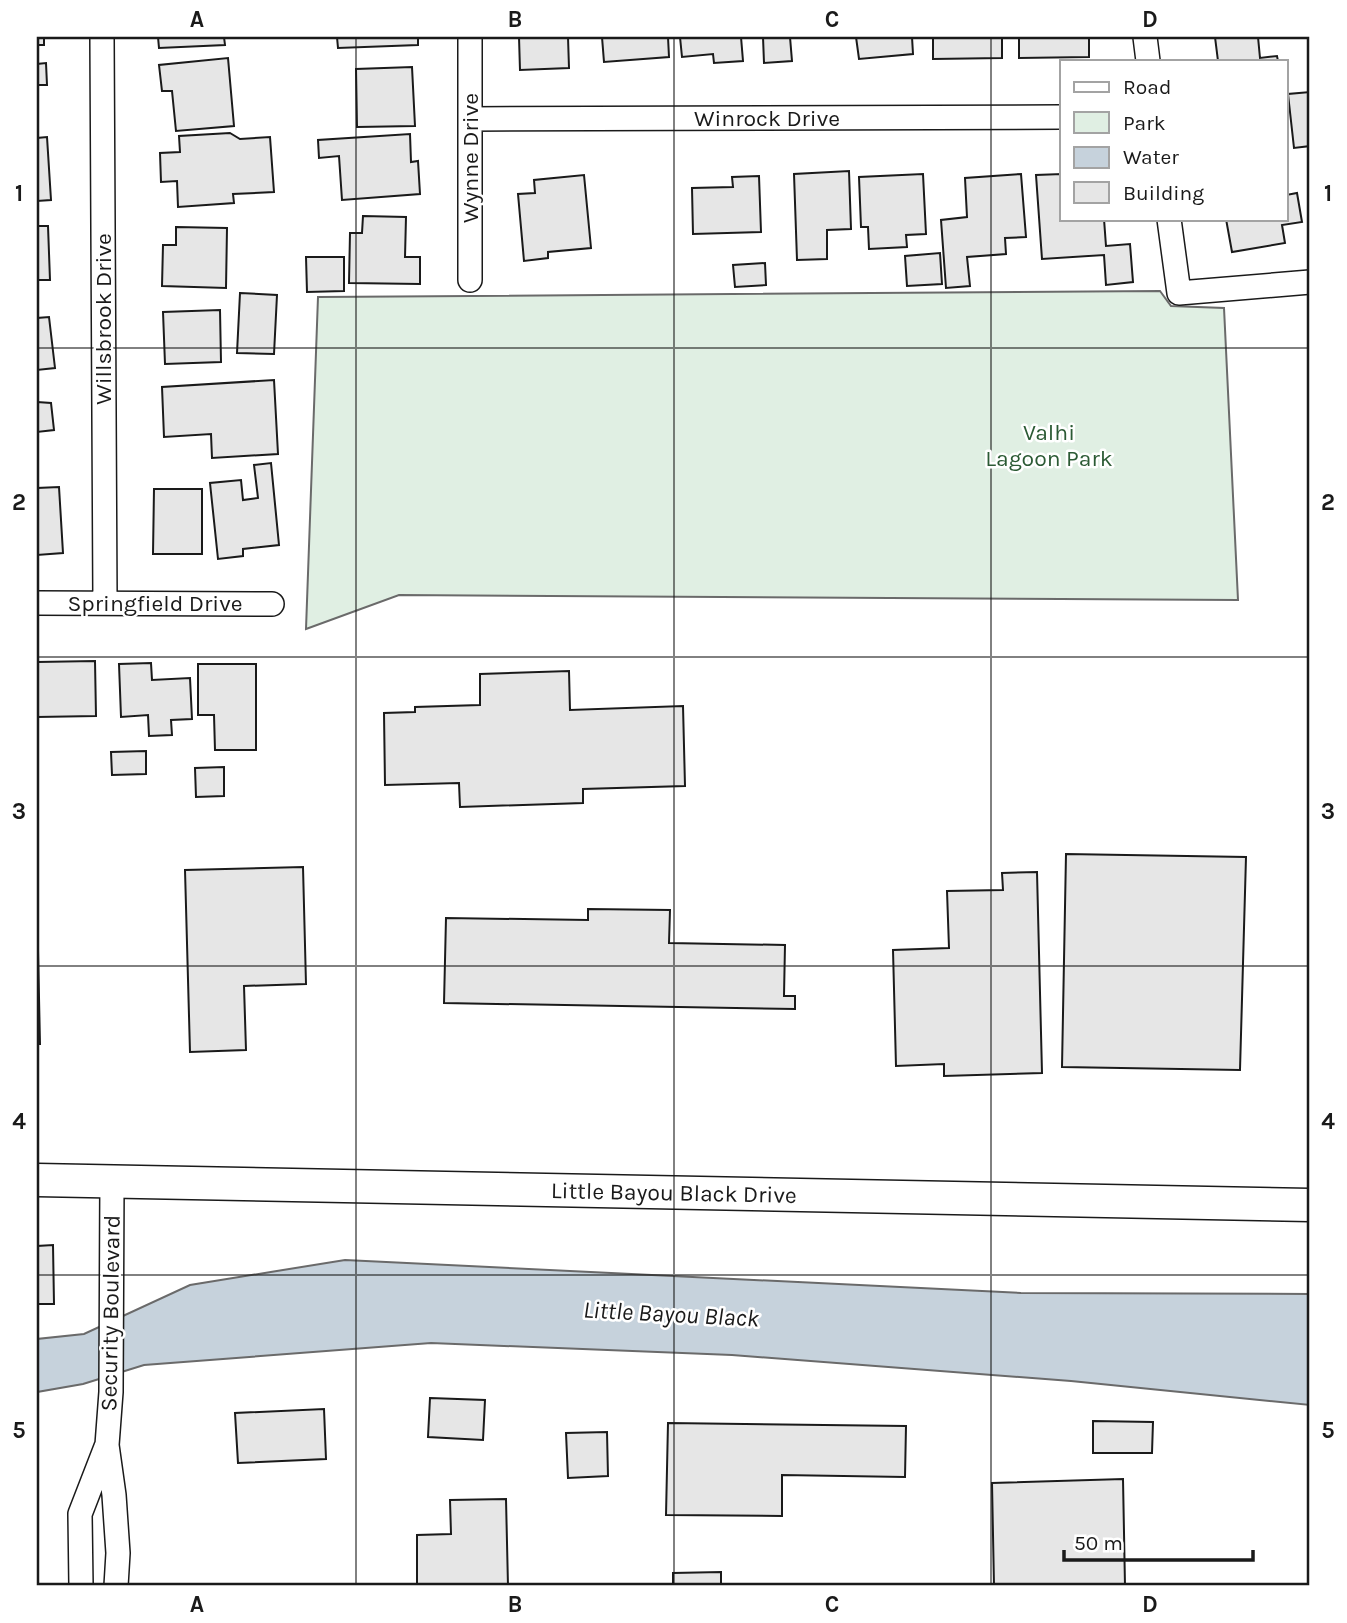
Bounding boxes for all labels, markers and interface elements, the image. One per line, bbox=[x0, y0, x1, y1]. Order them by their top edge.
text: A bbox=[190, 6, 204, 33]
text: B bbox=[508, 6, 522, 33]
text: C bbox=[825, 6, 839, 33]
text: D bbox=[1142, 6, 1158, 33]
legend bbox=[1060, 60, 1288, 220]
text: Road bbox=[1123, 75, 1171, 99]
street label: Wynne Drive bbox=[457, 93, 484, 223]
street label: Winrock Drive bbox=[694, 105, 840, 132]
text: Park bbox=[1123, 111, 1166, 135]
text: Water bbox=[1123, 145, 1179, 169]
text: 1 bbox=[15, 180, 23, 207]
text: 1 bbox=[1324, 180, 1332, 207]
text: Building bbox=[1123, 181, 1204, 205]
street label: Willsbrook Drive bbox=[90, 233, 117, 405]
park label: Valhi Lagoon Park bbox=[985, 419, 1113, 472]
text: 2 bbox=[12, 489, 26, 516]
text: 2 bbox=[1321, 489, 1335, 516]
street label: Springfield Drive bbox=[67, 590, 243, 617]
text: 3 bbox=[12, 798, 26, 825]
text: 3 bbox=[1321, 798, 1335, 825]
text: 4 bbox=[12, 1108, 26, 1135]
text: 4 bbox=[1321, 1108, 1335, 1135]
street label: Little Bayou Black Drive bbox=[551, 1177, 797, 1209]
street label: Security Boulevard bbox=[95, 1214, 126, 1412]
water label: Little Bayou Black bbox=[582, 1295, 760, 1333]
text: 5 bbox=[12, 1417, 26, 1444]
text: 5 bbox=[1321, 1417, 1335, 1444]
scale bar bbox=[1064, 1518, 1252, 1562]
text: 50 m bbox=[1074, 1531, 1123, 1555]
text: A bbox=[190, 1591, 204, 1618]
text: B bbox=[508, 1591, 522, 1618]
text: C bbox=[825, 1591, 839, 1618]
text: D bbox=[1142, 1591, 1158, 1618]

